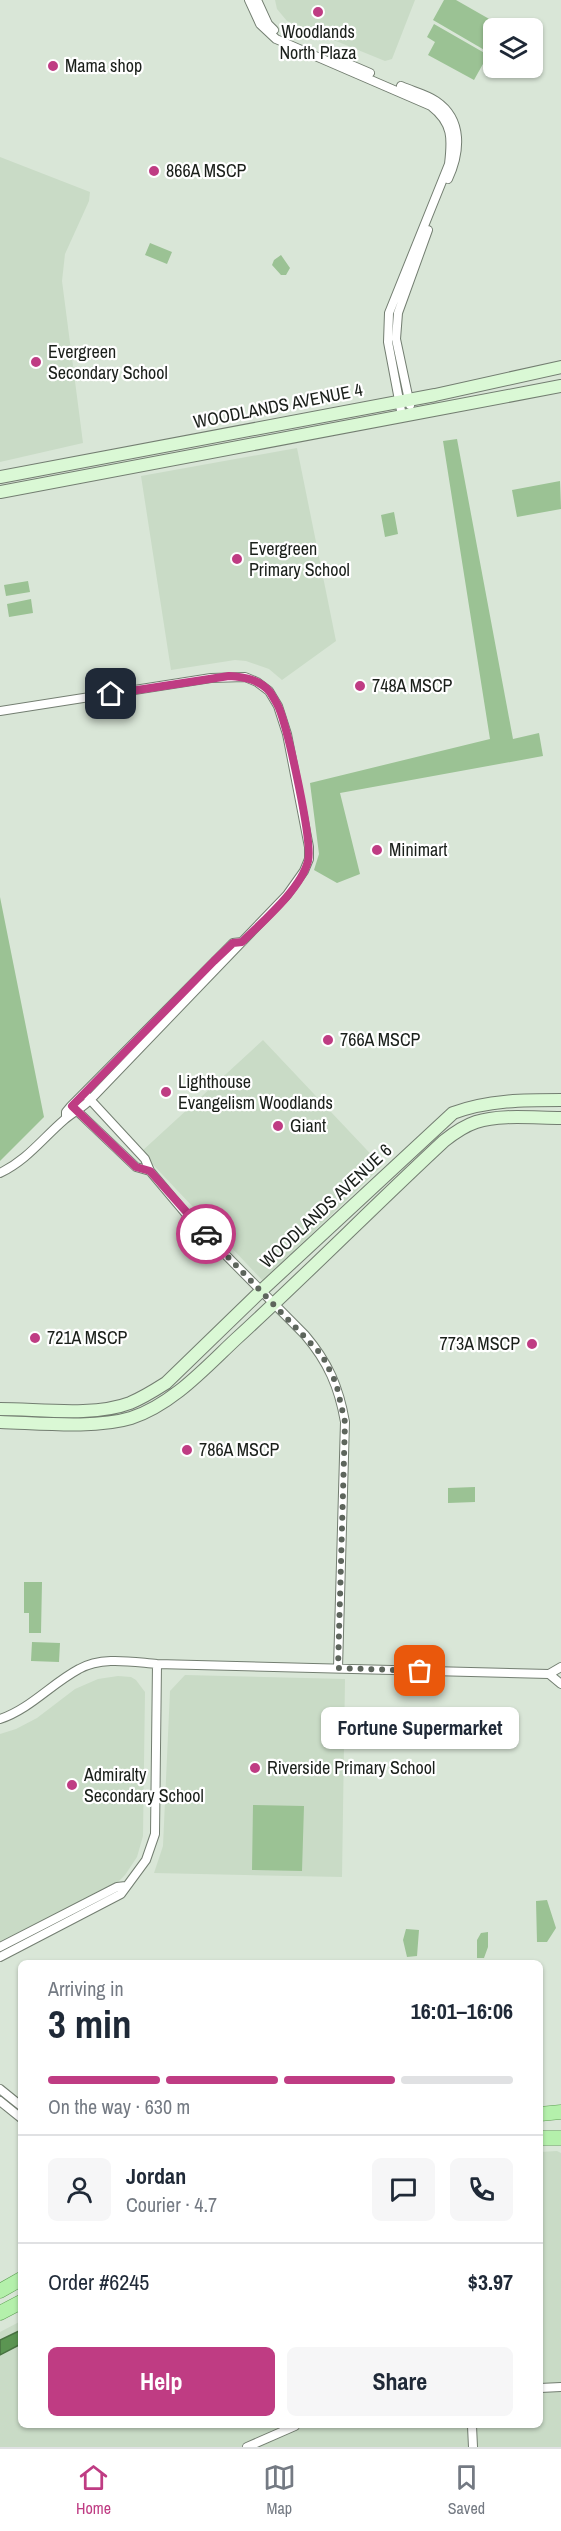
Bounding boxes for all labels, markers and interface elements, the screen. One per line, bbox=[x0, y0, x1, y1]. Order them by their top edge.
marker: Woodlands North Plaza bbox=[311, 5, 325, 19]
map controls bbox=[483, 18, 543, 78]
button: layers bbox=[483, 18, 543, 78]
place label: Woodlands North Plaza bbox=[279, 19, 357, 65]
place label: Mama shop bbox=[65, 53, 142, 78]
marker: Mama shop bbox=[46, 59, 60, 73]
place label: 866A MSCP bbox=[166, 158, 247, 183]
marker: 866A MSCP bbox=[147, 164, 161, 178]
place label: Evergreen Secondary School bbox=[48, 339, 168, 385]
marker: Evergreen Secondary School bbox=[29, 355, 43, 369]
street label: WOODLANDS AVENUE 4 bbox=[191, 377, 365, 434]
place label: Evergreen Primary School bbox=[249, 536, 350, 582]
marker: Evergreen Primary School bbox=[230, 552, 244, 566]
pin bbox=[85, 668, 136, 719]
place label: 748A MSCP bbox=[372, 673, 453, 698]
icon: home bbox=[94, 677, 127, 710]
marker: 748A MSCP bbox=[353, 679, 367, 693]
place label: Minimart bbox=[389, 837, 447, 862]
marker: Minimart bbox=[370, 843, 384, 857]
place label: 766A MSCP bbox=[340, 1027, 421, 1052]
marker: 766A MSCP bbox=[321, 1033, 335, 1047]
place label: Lighthouse Evangelism Woodlands bbox=[178, 1069, 333, 1115]
marker: Lighthouse Evangelism Woodlands bbox=[159, 1085, 173, 1099]
place label: Giant bbox=[290, 1113, 326, 1138]
marker: Giant bbox=[271, 1119, 285, 1133]
street label: WOODLANDS AVENUE 6 bbox=[254, 1138, 397, 1273]
courier bbox=[176, 1204, 236, 1264]
icon: car bbox=[190, 1218, 223, 1251]
place label: 721A MSCP bbox=[47, 1325, 128, 1350]
marker: 721A MSCP bbox=[28, 1331, 42, 1345]
place label: 773A MSCP bbox=[440, 1331, 520, 1356]
marker: 773A MSCP bbox=[525, 1337, 539, 1351]
place label: 786A MSCP bbox=[199, 1437, 280, 1462]
marker: 786A MSCP bbox=[180, 1443, 194, 1457]
pin bbox=[394, 1645, 445, 1696]
icon: bag bbox=[403, 1654, 436, 1687]
callout: Fortune Supermarket bbox=[321, 1707, 519, 1749]
text: Fortune Supermarket bbox=[337, 1714, 503, 1741]
place label: Riverside Primary School bbox=[267, 1755, 435, 1780]
marker: Riverside Primary School bbox=[248, 1761, 262, 1775]
place label: Admiralty Secondary School bbox=[83, 1762, 204, 1808]
marker: Admiralty Secondary School bbox=[65, 1778, 79, 1792]
text: Arriving in bbox=[48, 1975, 124, 2002]
text: 16:01–16:06 bbox=[411, 1996, 513, 2026]
text: 3 min bbox=[48, 1998, 132, 2050]
text: On the way · 630 m bbox=[48, 2093, 190, 2120]
button: person bbox=[48, 2158, 111, 2221]
button: chat bbox=[372, 2158, 435, 2221]
button: phone bbox=[450, 2158, 513, 2221]
text: Jordan bbox=[126, 2161, 186, 2191]
text: Courier · 4.7 bbox=[126, 2191, 217, 2218]
text: Order #6245 bbox=[48, 2267, 149, 2297]
text: $3.97 bbox=[468, 2267, 513, 2297]
button: Help bbox=[48, 2347, 275, 2416]
button: Share bbox=[287, 2347, 513, 2416]
tab: Home bbox=[76, 2461, 111, 2519]
tab: Map bbox=[263, 2461, 296, 2519]
tab: Saved bbox=[448, 2461, 485, 2519]

